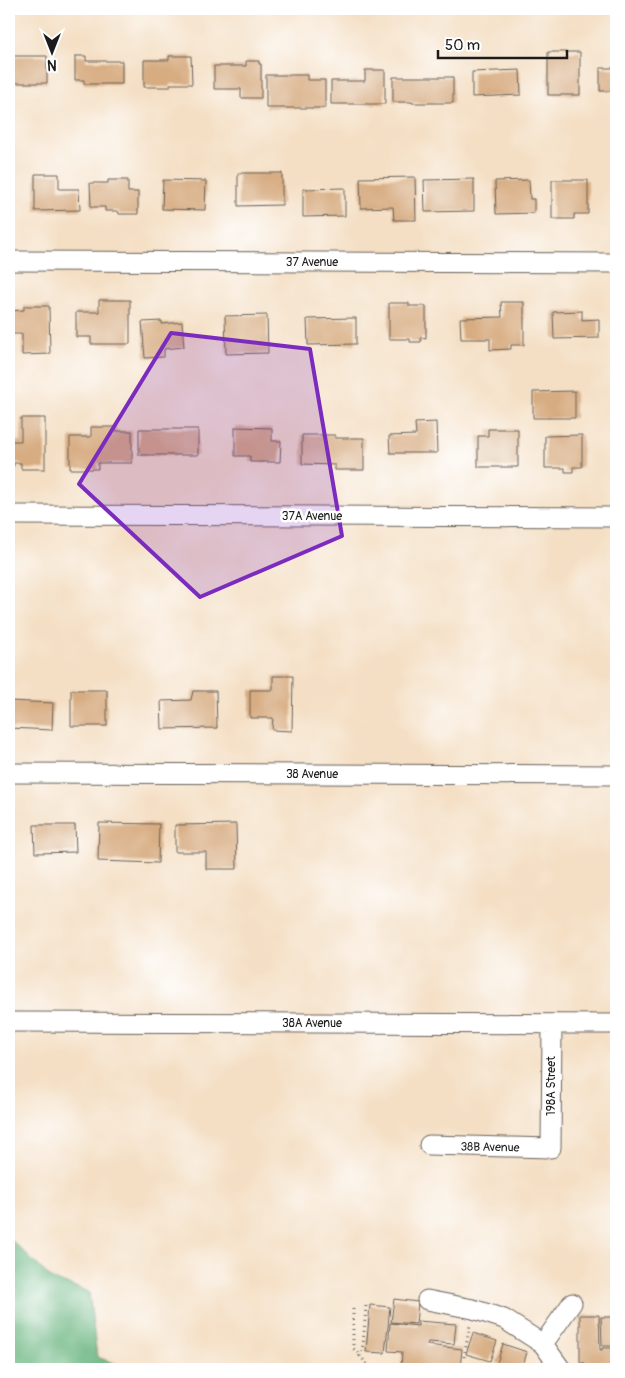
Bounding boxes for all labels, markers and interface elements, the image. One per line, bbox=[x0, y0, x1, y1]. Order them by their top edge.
north arrow bbox=[28, 28, 78, 78]
scale bar bbox=[438, 28, 566, 60]
text: 50 m bbox=[445, 36, 480, 55]
text: N bbox=[47, 56, 57, 73]
street label: 37 Avenue bbox=[286, 255, 338, 270]
street label: 37A Avenue bbox=[282, 509, 342, 524]
street label: 38 Avenue bbox=[286, 767, 338, 782]
street label: 38A Avenue bbox=[282, 1016, 342, 1031]
street label: 198A Street bbox=[544, 1056, 559, 1116]
street label: 38B Avenue bbox=[460, 1139, 520, 1156]

